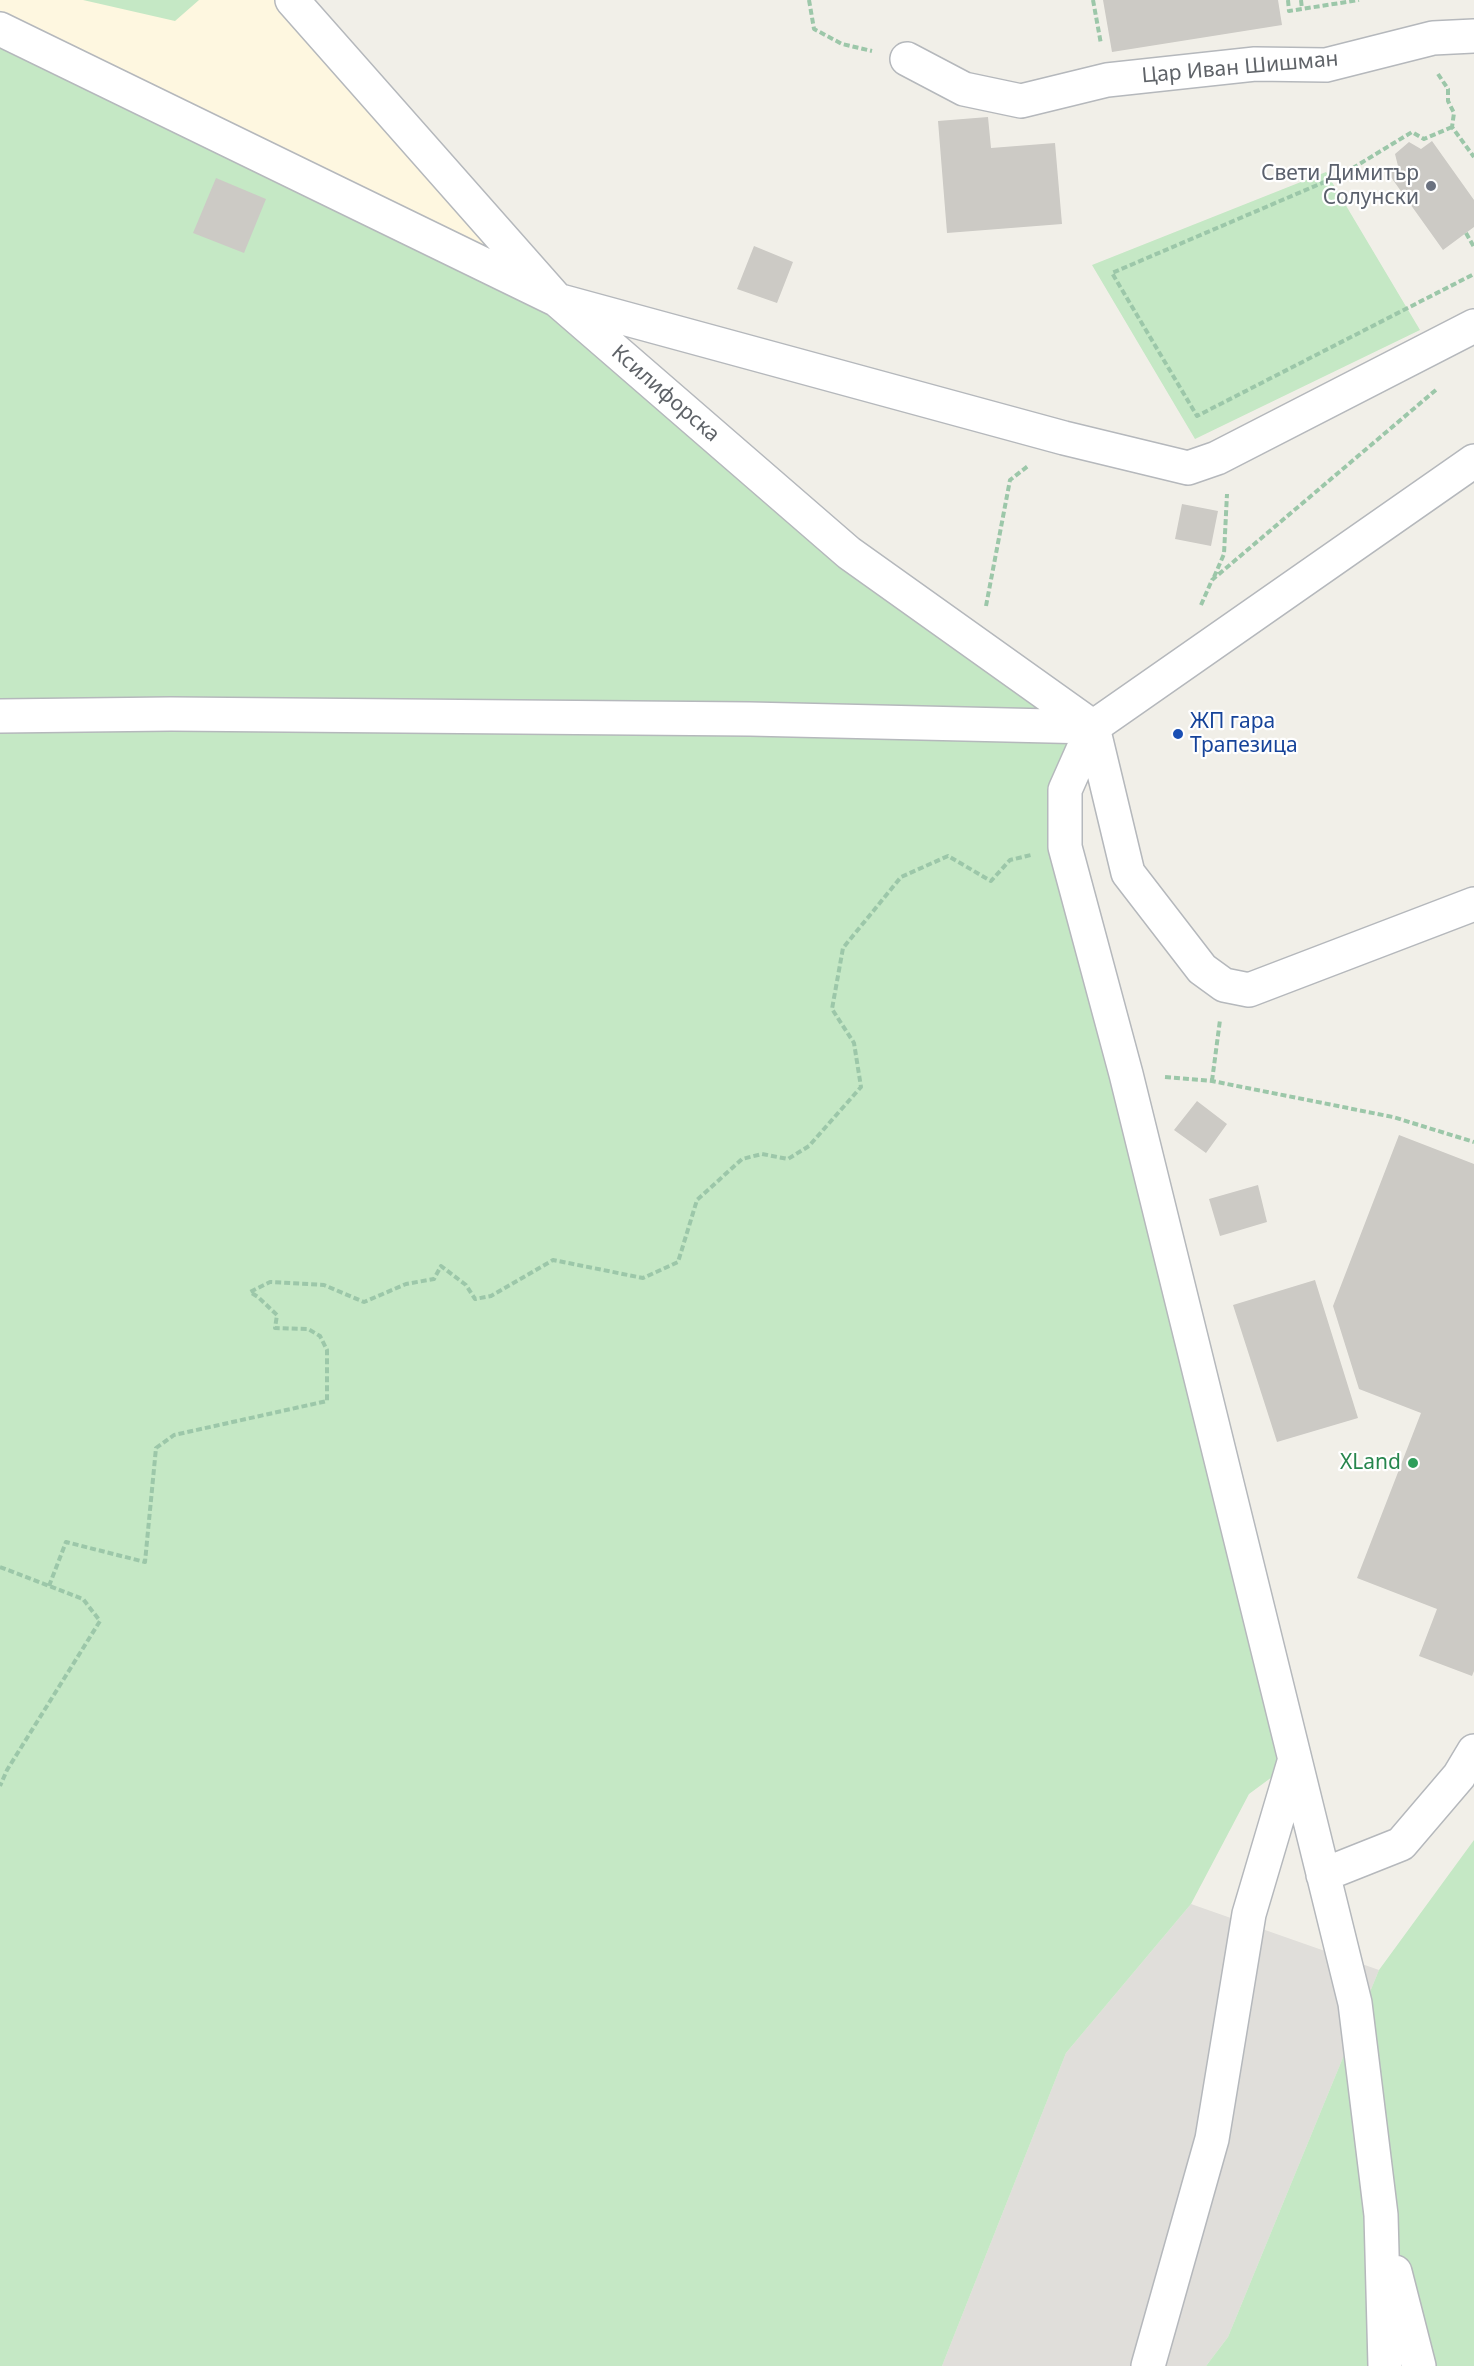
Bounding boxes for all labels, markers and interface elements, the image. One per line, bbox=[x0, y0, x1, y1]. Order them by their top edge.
street label: Цар Иван Шишман bbox=[1141, 47, 1339, 89]
place label: Свети Димитър Солунски bbox=[1261, 161, 1419, 211]
marker: Свети Димитър Солунски bbox=[1424, 179, 1438, 193]
street label: Ксилифорска bbox=[606, 340, 724, 448]
place label: ЖП гара Трапезица bbox=[1190, 709, 1298, 759]
marker: ЖП гара Трапезица bbox=[1171, 727, 1185, 741]
place label: XLand bbox=[1340, 1450, 1401, 1476]
marker: XLand bbox=[1406, 1456, 1420, 1470]

